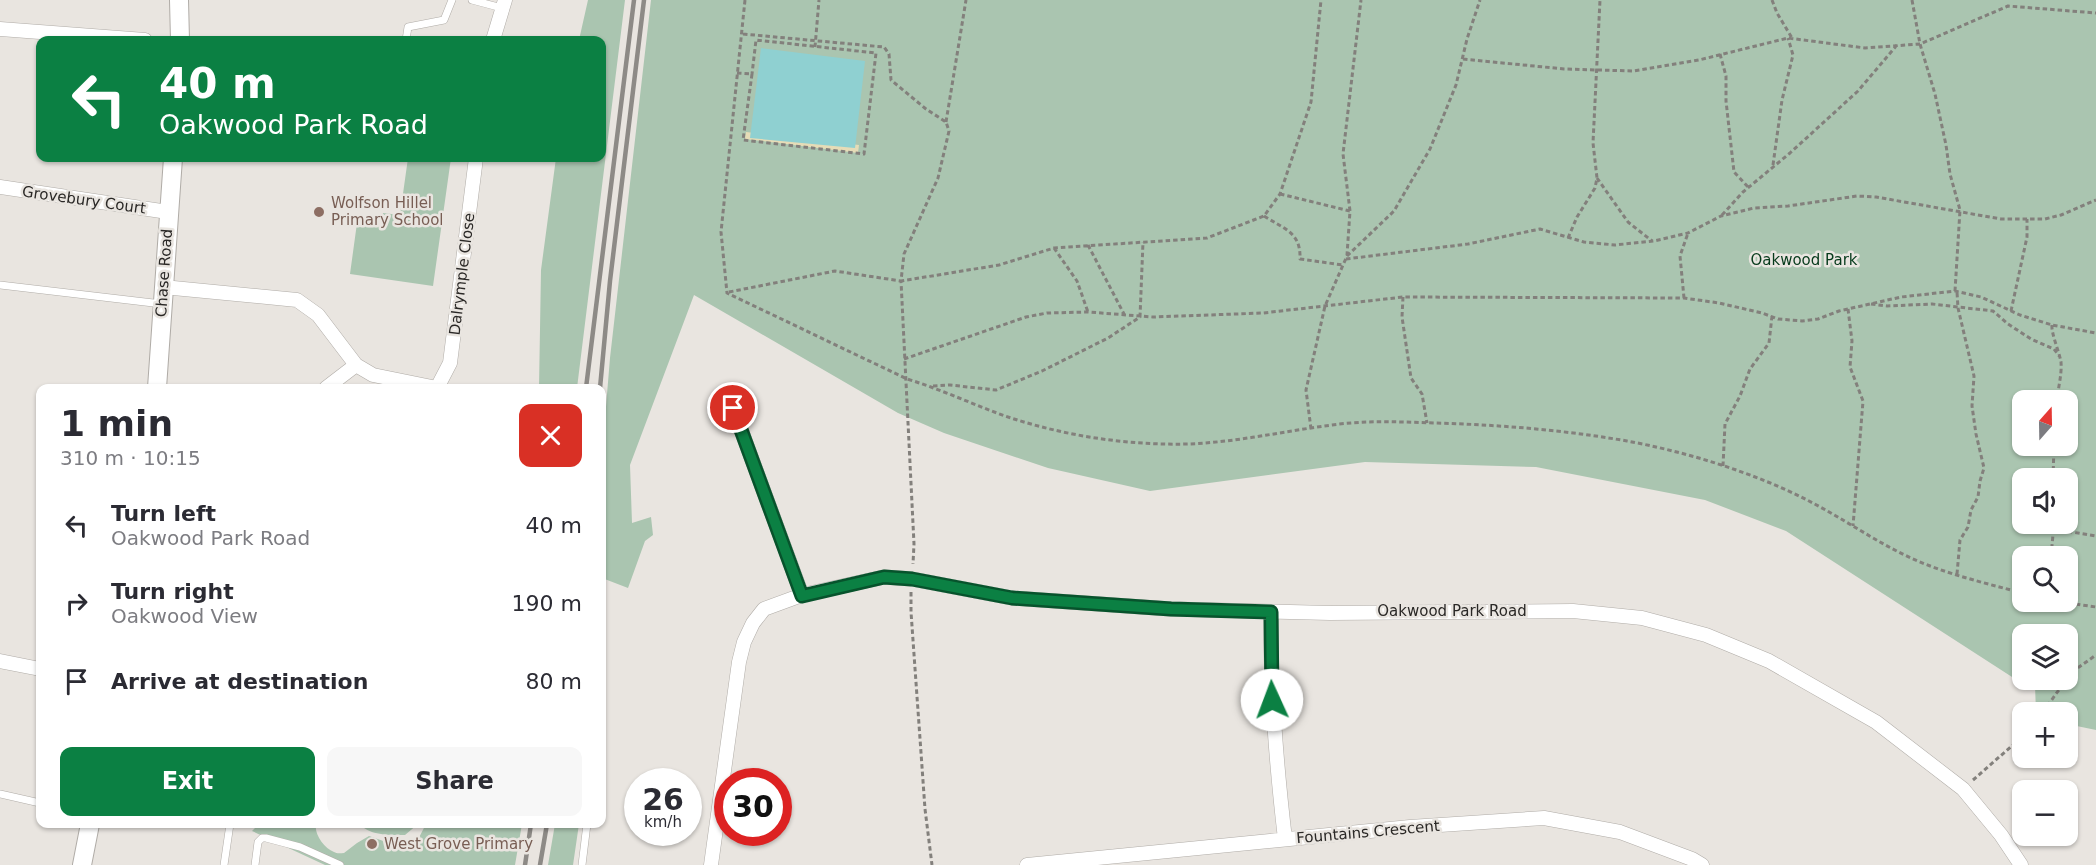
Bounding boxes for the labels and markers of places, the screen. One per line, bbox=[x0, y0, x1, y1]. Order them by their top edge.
place label: Wolfson Hillel Primary School bbox=[331, 194, 444, 229]
marker: Wolfson Hillel Primary School bbox=[312, 205, 326, 219]
pin bbox=[707, 382, 758, 433]
place label: West Grove Primary bbox=[384, 835, 533, 853]
marker: West Grove Primary bbox=[365, 837, 379, 851]

